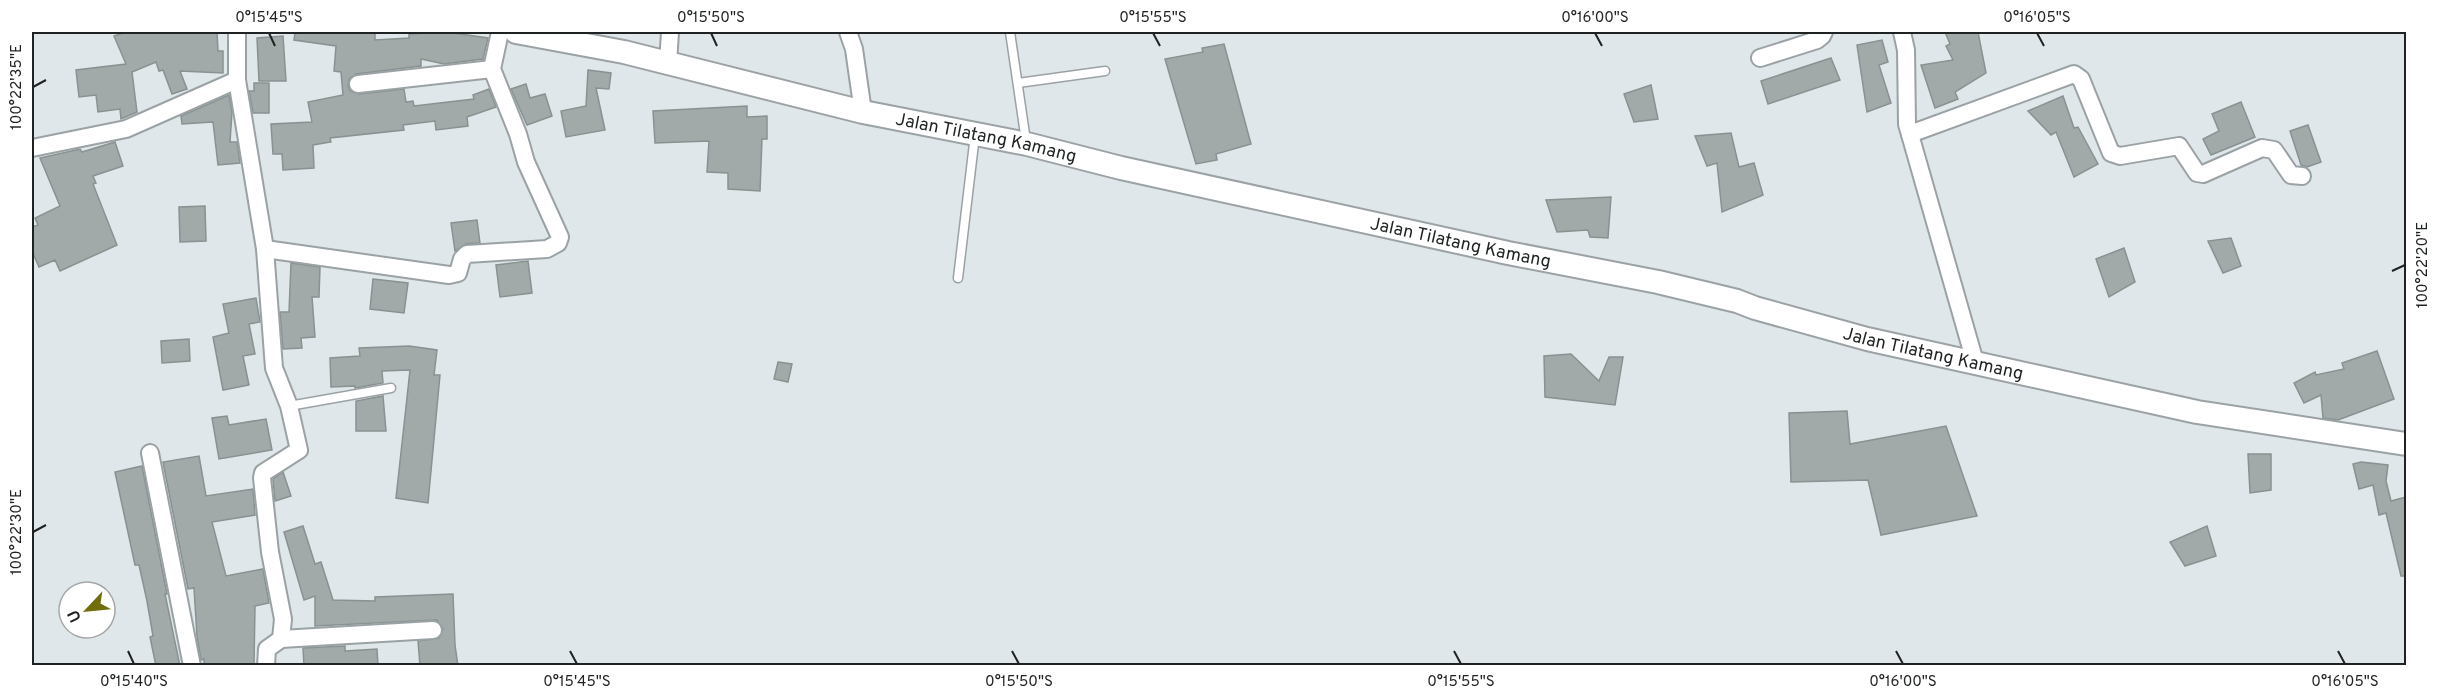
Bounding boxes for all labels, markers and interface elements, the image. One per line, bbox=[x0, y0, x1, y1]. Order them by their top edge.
text: 0°15'45"S bbox=[235, 9, 303, 28]
text: 0°15'50"S bbox=[677, 9, 745, 28]
text: 0°15'55"S bbox=[1119, 9, 1187, 28]
text: 0°16'00"S bbox=[1561, 9, 1629, 28]
text: 0°16'05"S bbox=[2003, 9, 2071, 28]
text: 100°22'35"E bbox=[8, 44, 27, 130]
street label: Jalan Tilatang Kamang bbox=[893, 109, 1079, 169]
street label: Jalan Tilatang Kamang bbox=[1368, 213, 1553, 274]
text: 100°22'20"E bbox=[2414, 222, 2433, 308]
street label: Jalan Tilatang Kamang bbox=[1840, 323, 2025, 386]
text: 100°22'30"E bbox=[8, 489, 27, 575]
north arrow bbox=[57, 580, 117, 640]
text: U bbox=[64, 606, 87, 625]
text: 0°15'40"S bbox=[100, 673, 168, 692]
text: 0°15'45"S bbox=[543, 673, 611, 692]
text: 0°15'50"S bbox=[985, 673, 1053, 692]
text: 0°15'55"S bbox=[1427, 673, 1495, 692]
text: 0°16'00"S bbox=[1869, 673, 1937, 692]
text: 0°16'05"S bbox=[2311, 673, 2379, 692]

